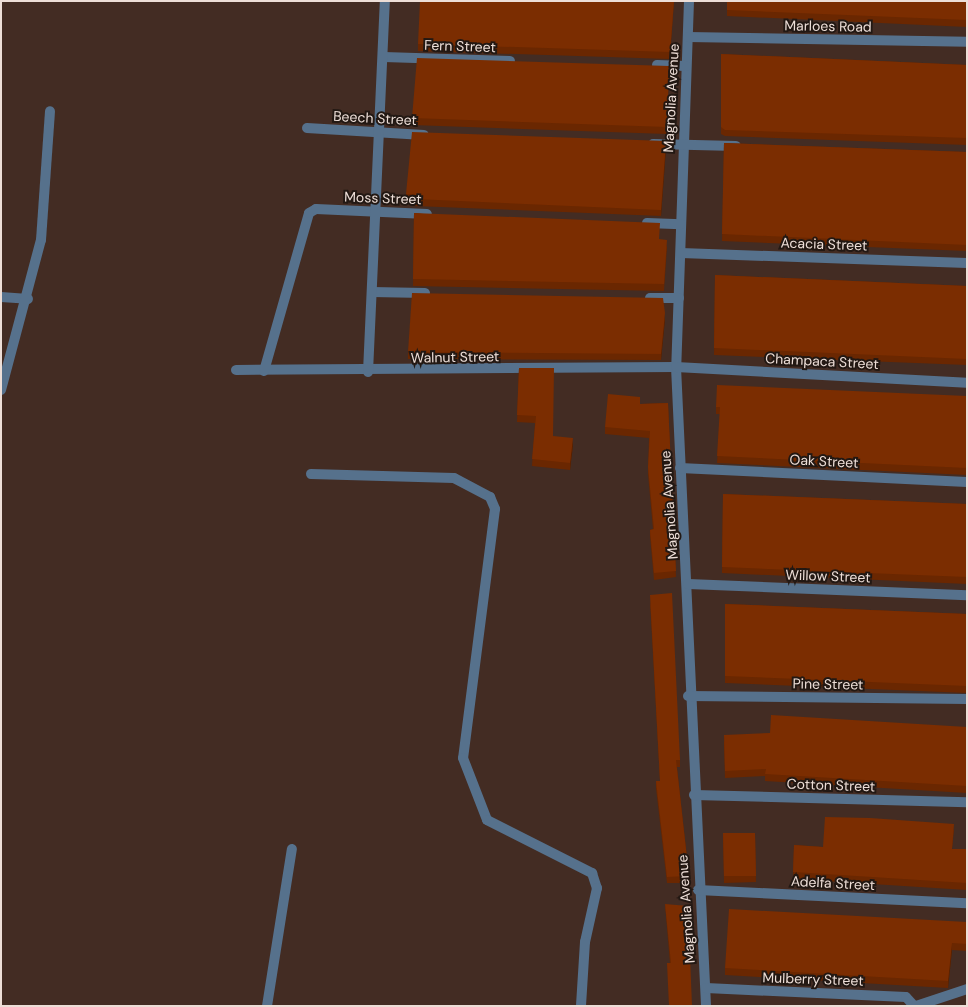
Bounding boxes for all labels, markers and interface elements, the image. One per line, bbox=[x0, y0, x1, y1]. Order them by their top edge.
street label: Marloes Road bbox=[784, 17, 872, 35]
street label: Fern Street bbox=[424, 36, 496, 56]
street label: Magnolia Avenue bbox=[660, 43, 682, 153]
street label: Beech Street bbox=[333, 107, 417, 129]
street label: Moss Street bbox=[344, 188, 422, 208]
street label: Acacia Street bbox=[780, 234, 868, 254]
street label: Walnut Street bbox=[411, 348, 499, 366]
street label: Champaca Street bbox=[765, 350, 879, 372]
street label: Magnolia Avenue bbox=[657, 450, 681, 560]
street label: Oak Street bbox=[789, 451, 859, 471]
street label: Willow Street bbox=[785, 566, 871, 586]
street label: Pine Street bbox=[792, 675, 864, 693]
street label: Cotton Street bbox=[786, 775, 876, 795]
street label: Magnolia Avenue bbox=[674, 854, 698, 964]
street label: Adelfa Street bbox=[790, 872, 876, 894]
street label: Mulberry Street bbox=[762, 969, 864, 989]

